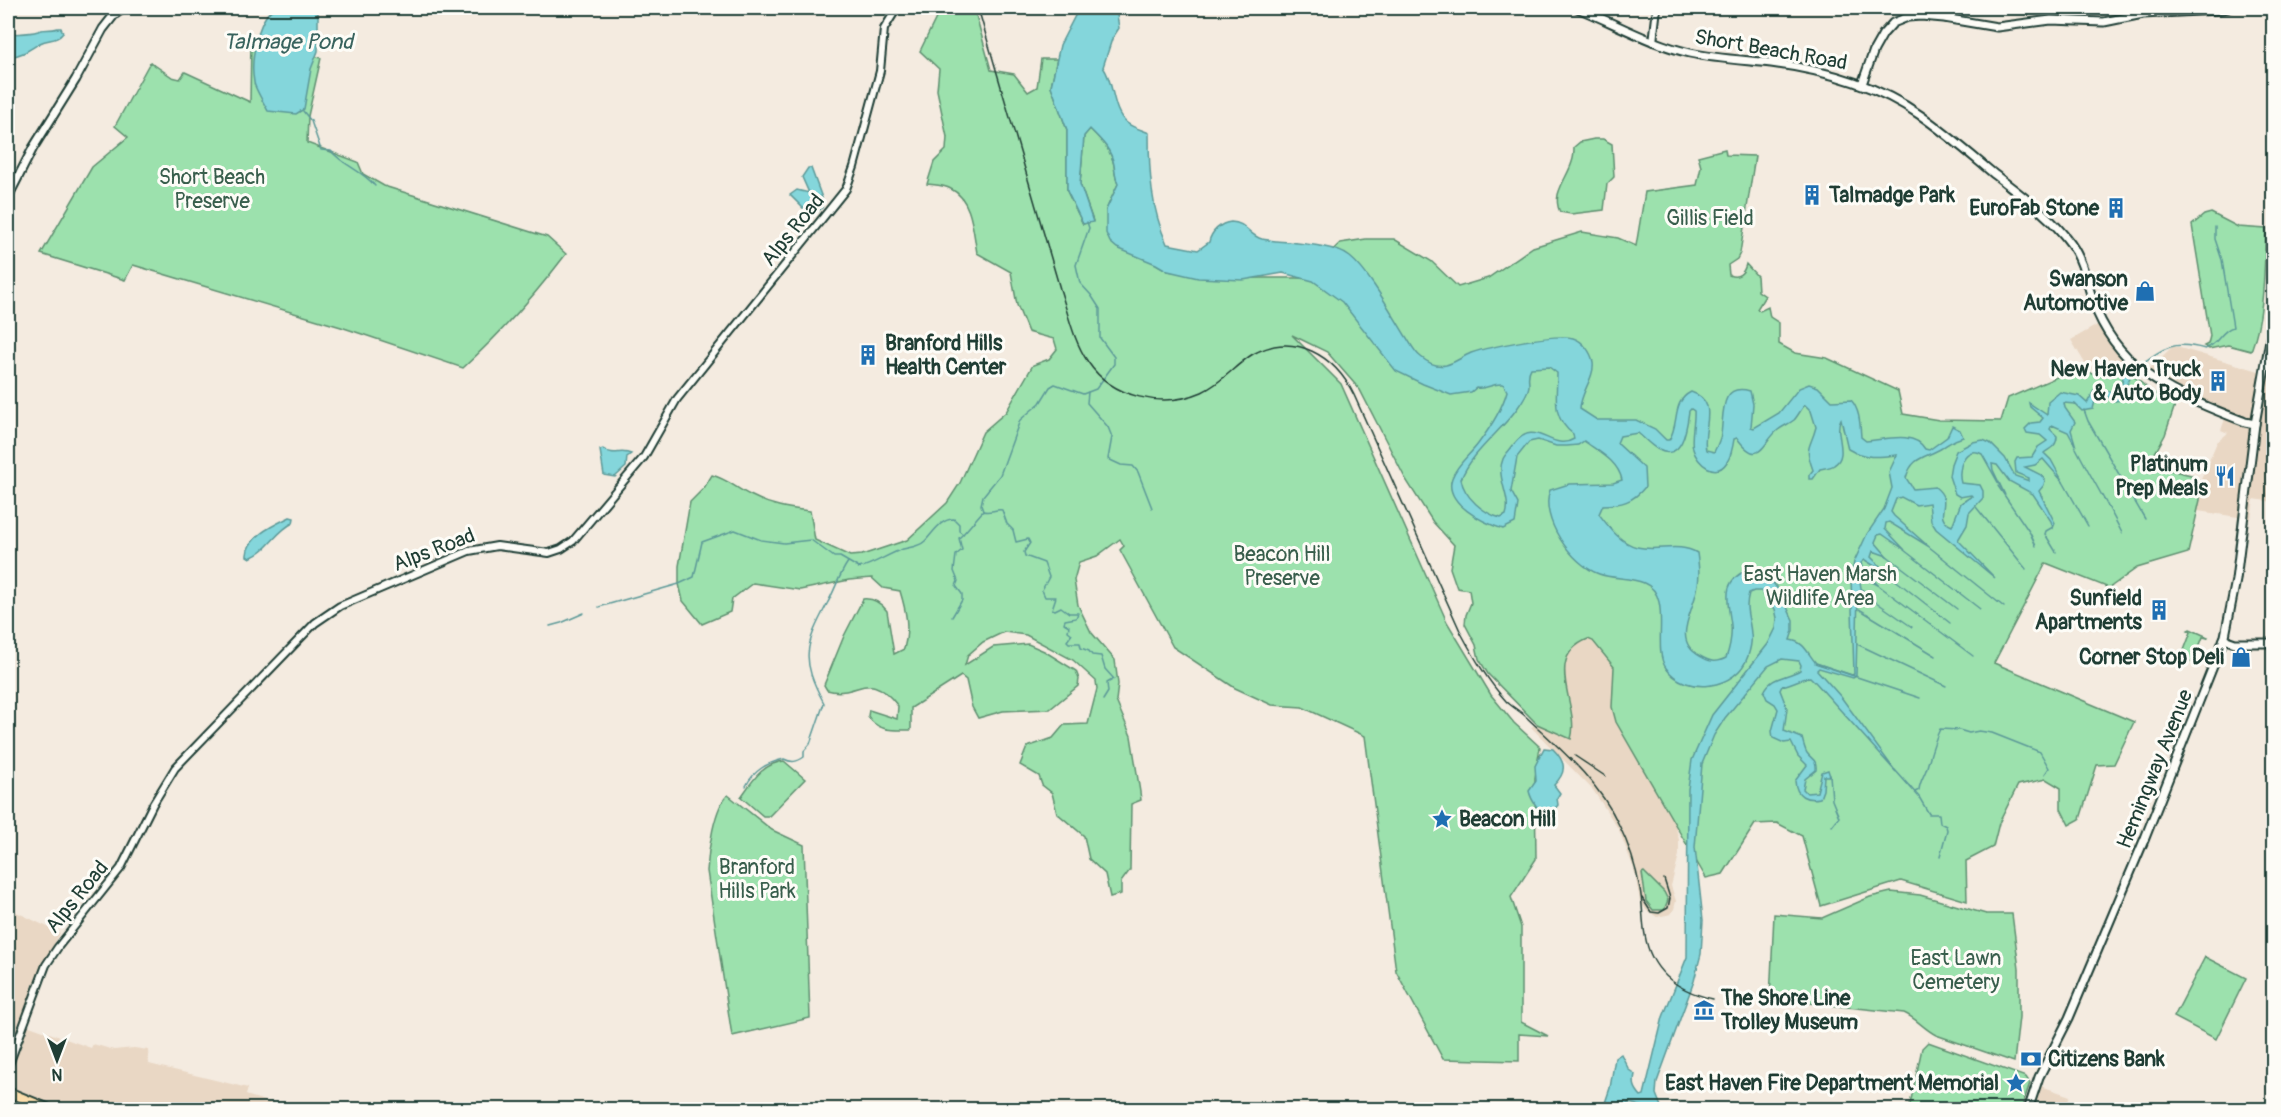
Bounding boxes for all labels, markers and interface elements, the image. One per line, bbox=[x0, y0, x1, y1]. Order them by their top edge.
street label: Short Beach Road bbox=[1693, 23, 1849, 77]
water label: Talmage Pond bbox=[223, 28, 356, 56]
park label: Short Beach Preserve bbox=[159, 164, 265, 215]
place label: Talmadge Park bbox=[1828, 182, 1955, 209]
building icon: Talmadge Park bbox=[1800, 183, 1824, 207]
street label: Alps Road bbox=[755, 188, 831, 272]
place label: EuroFab Stone bbox=[1969, 195, 2100, 222]
building icon: EuroFab Stone bbox=[2104, 196, 2128, 220]
park label: Gillis Field bbox=[1666, 205, 1754, 232]
place label: Swanson Automotive bbox=[2023, 266, 2129, 317]
shop icon: Swanson Automotive bbox=[2133, 279, 2157, 303]
place label: Branford Hills Health Center bbox=[885, 330, 1007, 381]
building icon: Branford Hills Health Center bbox=[856, 343, 880, 367]
place label: New Haven Truck & Auto Body bbox=[2050, 356, 2201, 407]
building icon: New Haven Truck & Auto Body bbox=[2206, 369, 2230, 393]
place label: Platinum Prep Meals bbox=[2115, 451, 2209, 502]
restaurant icon: Platinum Prep Meals bbox=[2213, 464, 2237, 488]
street label: Alps Road bbox=[389, 522, 479, 578]
park label: Beacon Hill Preserve bbox=[1233, 541, 1331, 592]
park label: East Haven Marsh Wildlife Area bbox=[1743, 561, 1897, 612]
place label: Sunfield Apartments bbox=[2035, 585, 2143, 636]
building icon: Sunfield Apartments bbox=[2147, 598, 2171, 622]
place label: Corner Stop Deli bbox=[2079, 644, 2224, 671]
shop icon: Corner Stop Deli bbox=[2229, 645, 2253, 669]
street label: Hemingway Avenue bbox=[2111, 685, 2199, 853]
place label: Beacon Hill bbox=[1459, 806, 1556, 833]
place icon: Beacon Hill bbox=[1430, 807, 1454, 831]
park label: Branford Hills Park bbox=[718, 854, 796, 905]
street label: Alps Road bbox=[39, 855, 115, 939]
park label: East Lawn Cemetery bbox=[1911, 945, 2001, 996]
place label: The Shore Line Trolley Museum bbox=[1720, 985, 1859, 1036]
museum icon: The Shore Line Trolley Museum bbox=[1692, 998, 1716, 1022]
north arrow bbox=[27, 1030, 87, 1090]
place label: Citizens Bank bbox=[2048, 1046, 2165, 1073]
bank icon: Citizens Bank bbox=[2019, 1047, 2043, 1071]
text: N bbox=[51, 1064, 62, 1084]
place label: East Haven Fire Department Memorial bbox=[1665, 1070, 1999, 1097]
place icon: East Haven Fire Department Memorial bbox=[2004, 1071, 2028, 1095]

